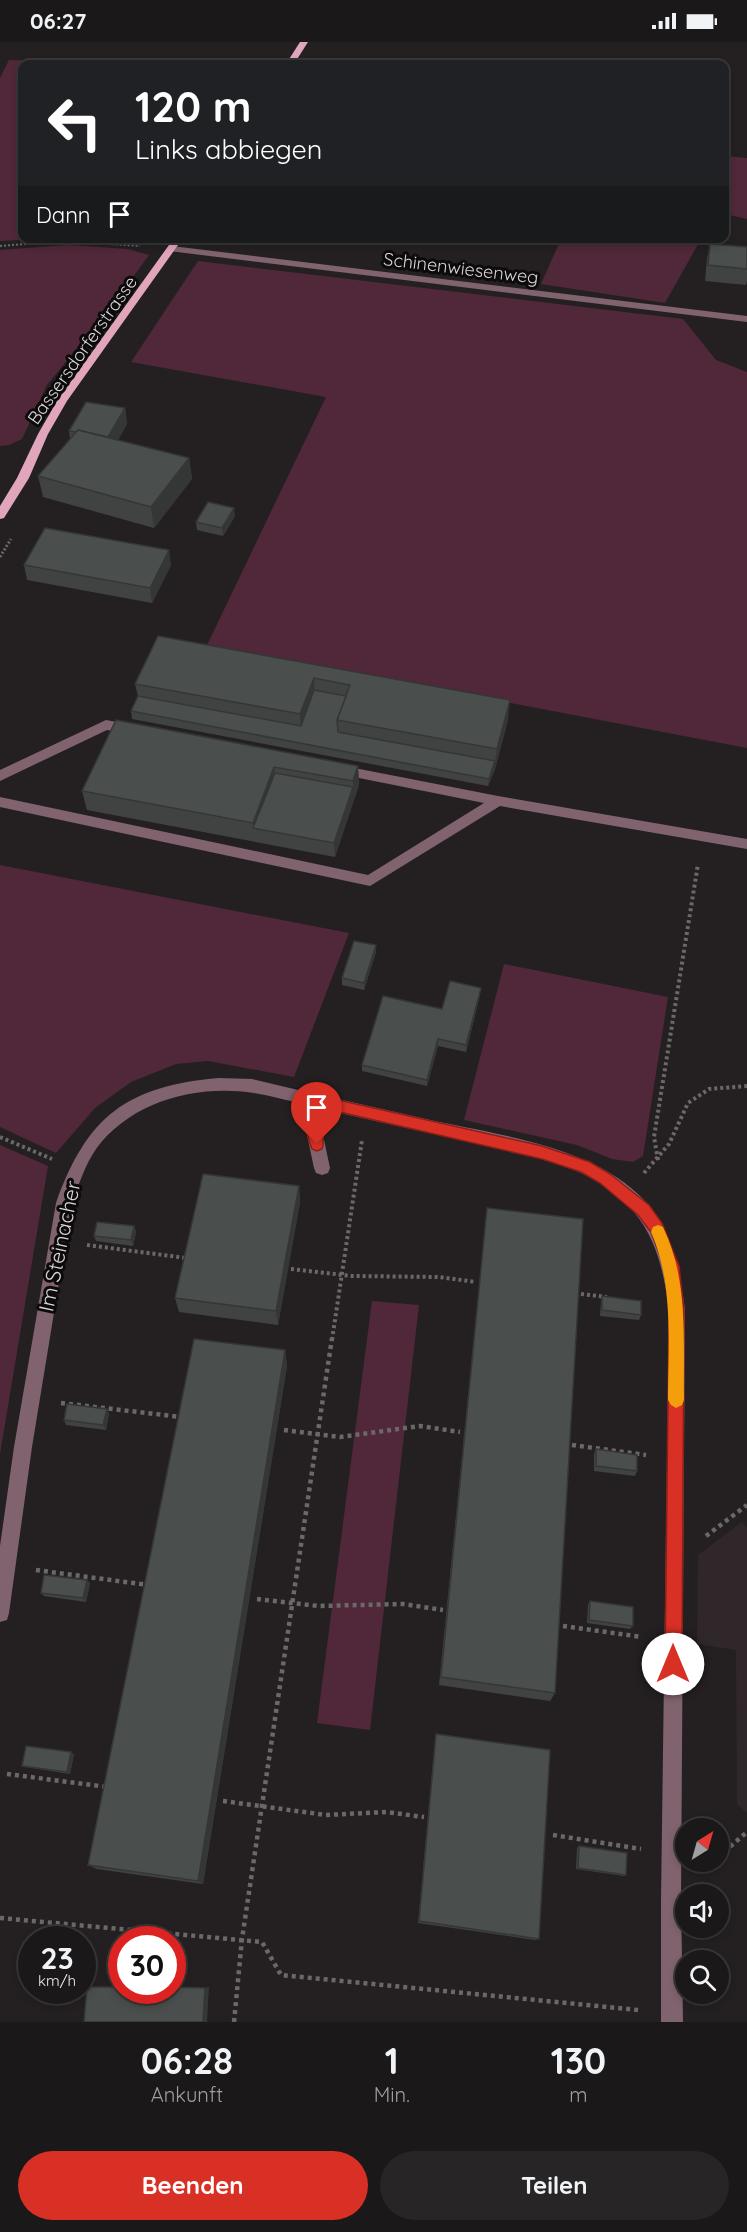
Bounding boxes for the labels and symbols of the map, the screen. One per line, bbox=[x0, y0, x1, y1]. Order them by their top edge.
street label: Schinenwiesenweg bbox=[382, 247, 540, 289]
street label: Bassersdorferstrasse bbox=[22, 271, 142, 429]
pin bbox=[291, 1082, 342, 1144]
street label: Im Steinacher bbox=[32, 1178, 86, 1314]
position arrow bbox=[641, 1632, 705, 1696]
north arrow bbox=[675, 1818, 729, 1872]
speed limit sign: 30 bbox=[108, 1926, 186, 2004]

